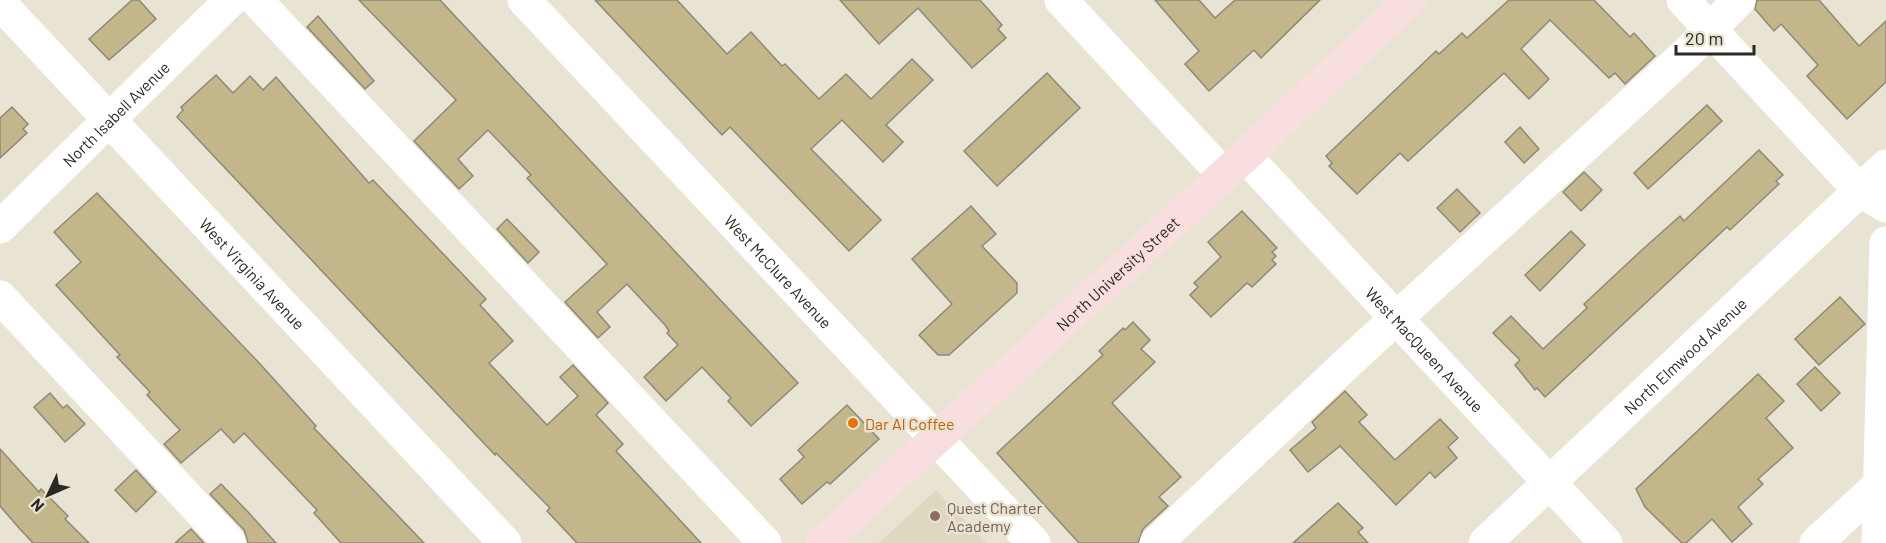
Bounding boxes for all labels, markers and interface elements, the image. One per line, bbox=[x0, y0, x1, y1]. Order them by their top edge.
scale bar bbox=[1676, 18, 1754, 56]
text: 20 m bbox=[1685, 27, 1723, 49]
street label: North Isabell Avenue bbox=[58, 57, 173, 170]
street label: West McClure Avenue bbox=[721, 211, 836, 332]
street label: North University Street bbox=[1052, 212, 1183, 334]
street label: West Virginia Avenue bbox=[196, 214, 309, 333]
street label: West MacQueen Avenue bbox=[1362, 283, 1488, 415]
street label: North Elmwood Avenue bbox=[1619, 293, 1750, 417]
place label: Dar Al Coffee bbox=[865, 414, 955, 433]
marker: Dar Al Coffee bbox=[846, 416, 860, 430]
north arrow bbox=[18, 465, 78, 525]
text: N bbox=[26, 495, 47, 516]
place label: Quest Charter Academy bbox=[947, 498, 1043, 535]
marker: Quest Charter Academy bbox=[928, 509, 942, 523]

